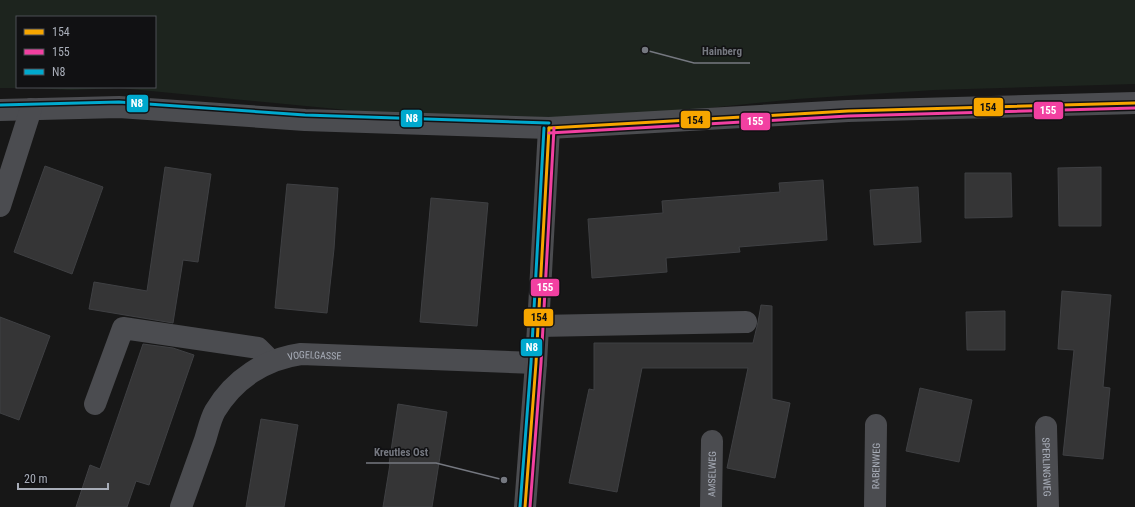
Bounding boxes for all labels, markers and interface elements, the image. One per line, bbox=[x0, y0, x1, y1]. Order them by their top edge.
legend bbox=[16, 16, 156, 88]
text: 154 bbox=[52, 25, 70, 39]
callout: Hainberg bbox=[694, 40, 750, 63]
text: 155 bbox=[52, 45, 70, 59]
text: Hainberg bbox=[702, 45, 742, 58]
text: N8 bbox=[52, 65, 65, 79]
line badge: N8 bbox=[126, 94, 149, 113]
text: N8 bbox=[131, 97, 144, 110]
line badge: 154 bbox=[973, 97, 1004, 117]
text: 154 bbox=[980, 101, 997, 114]
line badge: 155 bbox=[1033, 101, 1064, 120]
text: 155 bbox=[1040, 104, 1057, 117]
line badge: N8 bbox=[400, 109, 423, 128]
line badge: 154 bbox=[680, 110, 711, 129]
text: N8 bbox=[406, 112, 419, 125]
line badge: 155 bbox=[740, 112, 771, 131]
text: 154 bbox=[687, 114, 704, 127]
text: 155 bbox=[747, 115, 764, 128]
line badge: 155 bbox=[530, 278, 560, 297]
text: 155 bbox=[537, 281, 554, 294]
line badge: 154 bbox=[523, 308, 554, 327]
text: 154 bbox=[531, 311, 548, 324]
line badge: N8 bbox=[520, 338, 543, 357]
text: N8 bbox=[526, 341, 539, 354]
street label: VOGELGASSE bbox=[286, 349, 342, 362]
street label: SPERLINGWEG bbox=[1040, 437, 1053, 497]
callout: Kreutles Ost bbox=[366, 440, 436, 463]
street label: RABENWEG bbox=[870, 443, 882, 489]
text: Kreutles Ost bbox=[374, 446, 429, 459]
street label: AMSELWEG bbox=[706, 451, 718, 497]
scale bar bbox=[18, 465, 108, 491]
text: 20 m bbox=[24, 472, 48, 486]

